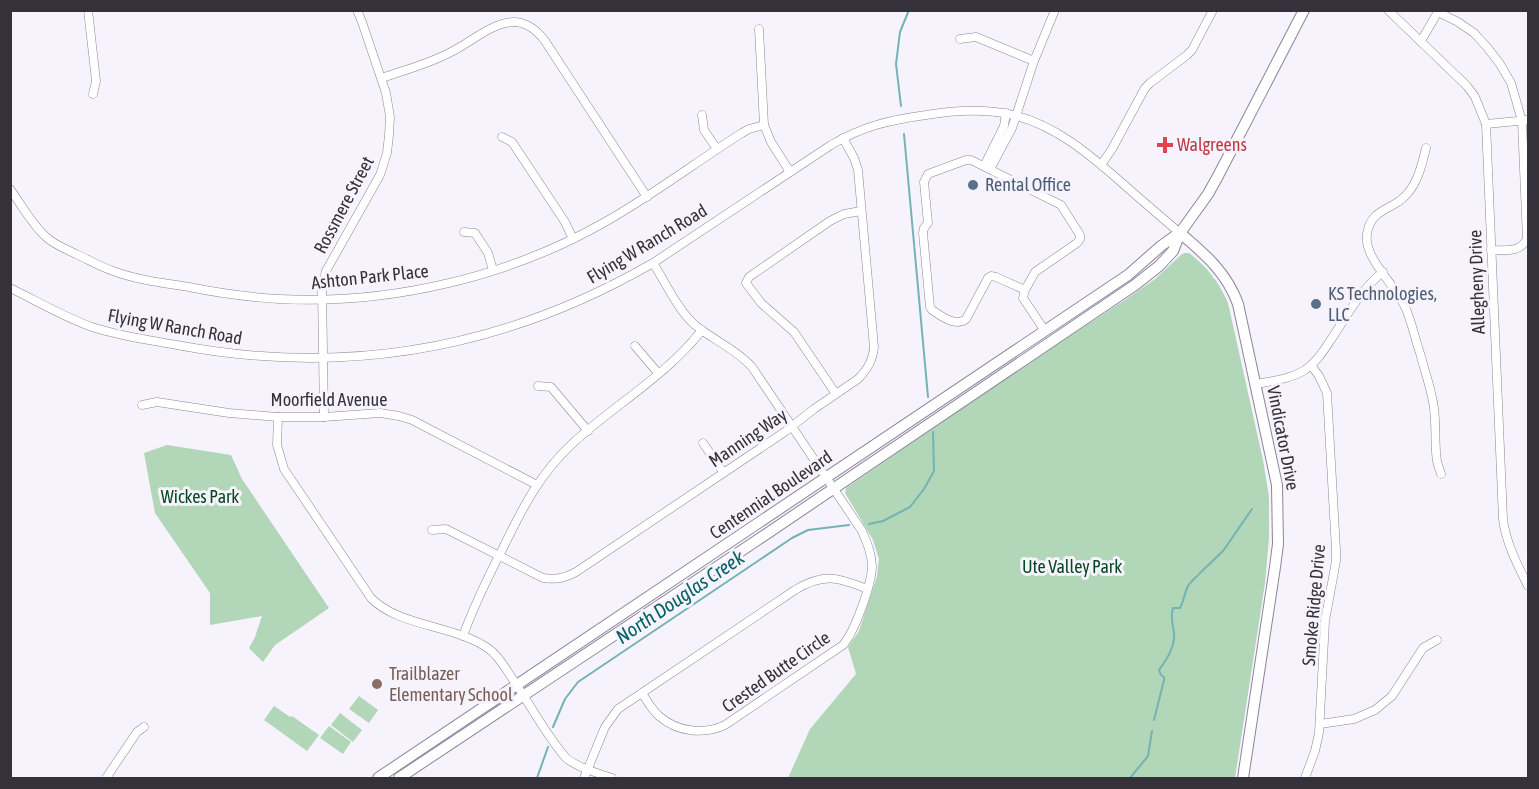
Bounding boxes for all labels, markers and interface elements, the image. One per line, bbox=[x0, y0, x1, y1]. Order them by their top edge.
place label: Walgreens bbox=[1177, 134, 1247, 155]
marker: Walgreens bbox=[1158, 138, 1172, 152]
street label: Rossmere Street bbox=[309, 153, 378, 257]
place label: Rental Office bbox=[985, 174, 1071, 195]
marker: Rental Office bbox=[966, 178, 980, 192]
street label: Flying W Ranch Road bbox=[583, 200, 711, 288]
street label: Allegheny Drive bbox=[1464, 229, 1489, 335]
street label: Ashton Park Place bbox=[310, 260, 430, 293]
place label: KS Technologies, LLC bbox=[1328, 283, 1437, 325]
marker: KS Technologies, LLC bbox=[1309, 297, 1323, 311]
street label: Flying W Ranch Road bbox=[106, 304, 244, 349]
street label: Vindicator Drive bbox=[1263, 384, 1304, 492]
street label: Moorfield Avenue bbox=[271, 389, 387, 410]
street label: Manning Way bbox=[705, 404, 791, 471]
street label: Centennial Boulevard bbox=[706, 446, 836, 543]
park label: Wickes Park bbox=[161, 486, 239, 507]
street label: Smoke Ridge Drive bbox=[1298, 543, 1329, 667]
water label: North Douglas Creek bbox=[611, 545, 748, 648]
park label: Ute Valley Park bbox=[1022, 556, 1122, 577]
street label: Crested Butte Circle bbox=[718, 627, 834, 717]
place label: Trailblazer Elementary School bbox=[389, 663, 513, 705]
marker: Trailblazer Elementary School bbox=[370, 677, 384, 691]

